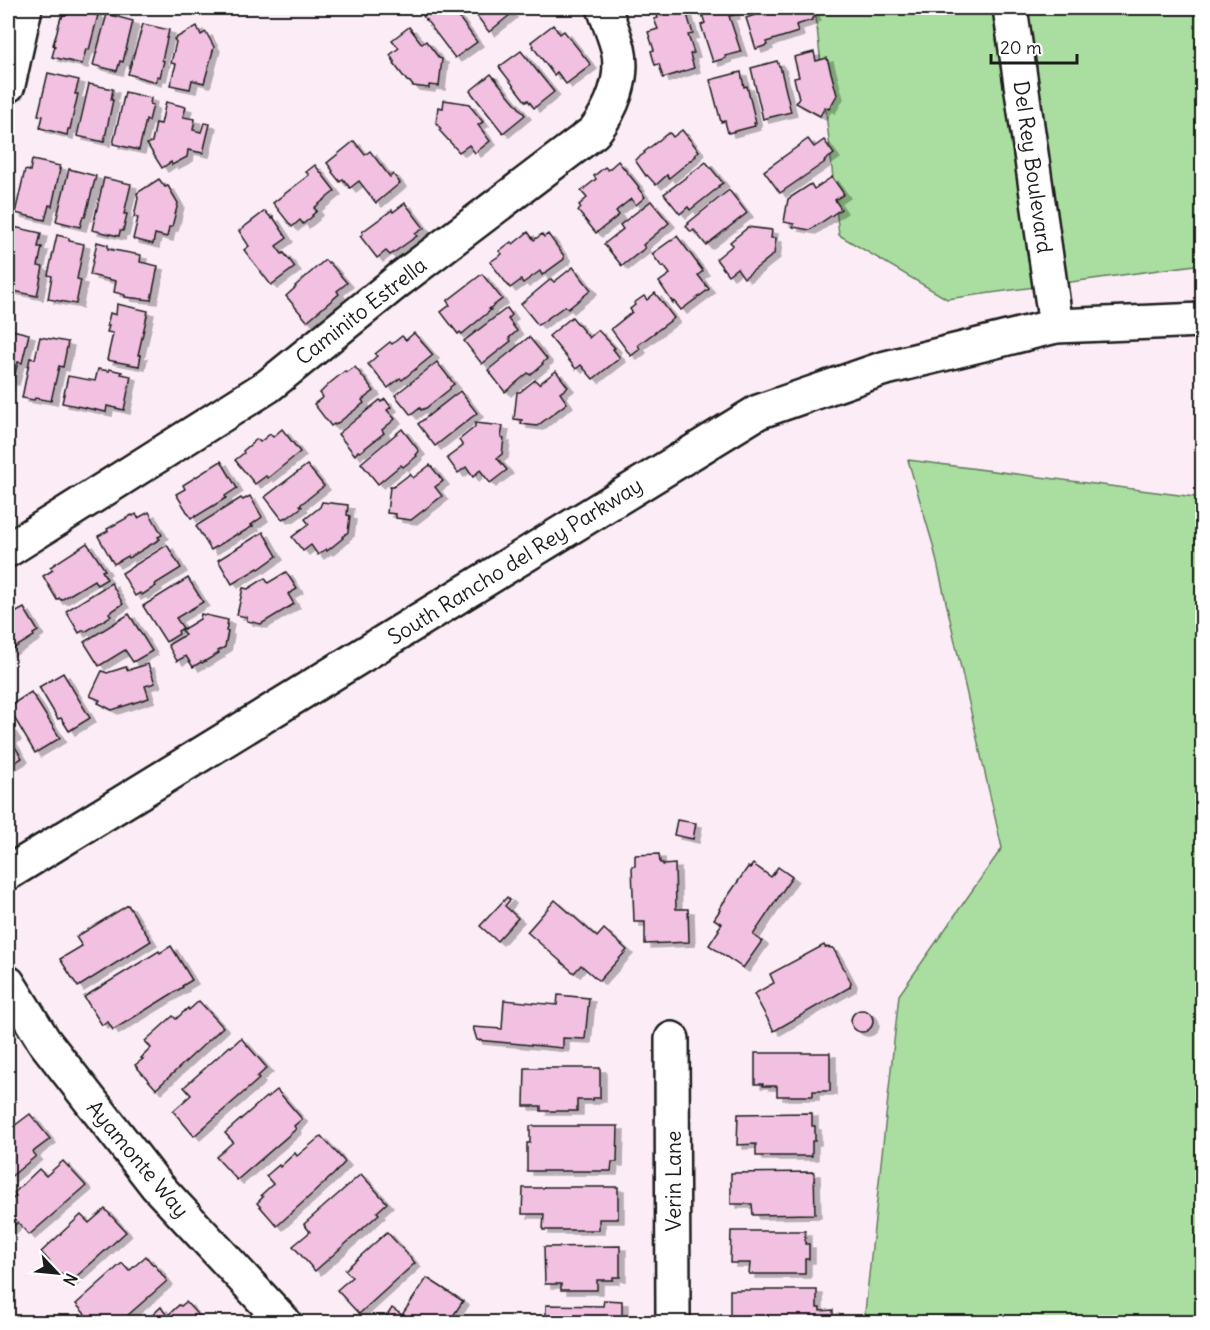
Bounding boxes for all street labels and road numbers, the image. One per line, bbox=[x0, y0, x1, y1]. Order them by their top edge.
street label: Del Rey Boulevard bbox=[1008, 79, 1058, 255]
street label: Caminito Estrella bbox=[290, 251, 432, 371]
street label: South Rancho del Rey Parkway bbox=[383, 471, 647, 651]
street label: Ayamonte Way bbox=[81, 1095, 195, 1223]
street label: Verin Lane bbox=[660, 1131, 687, 1231]

